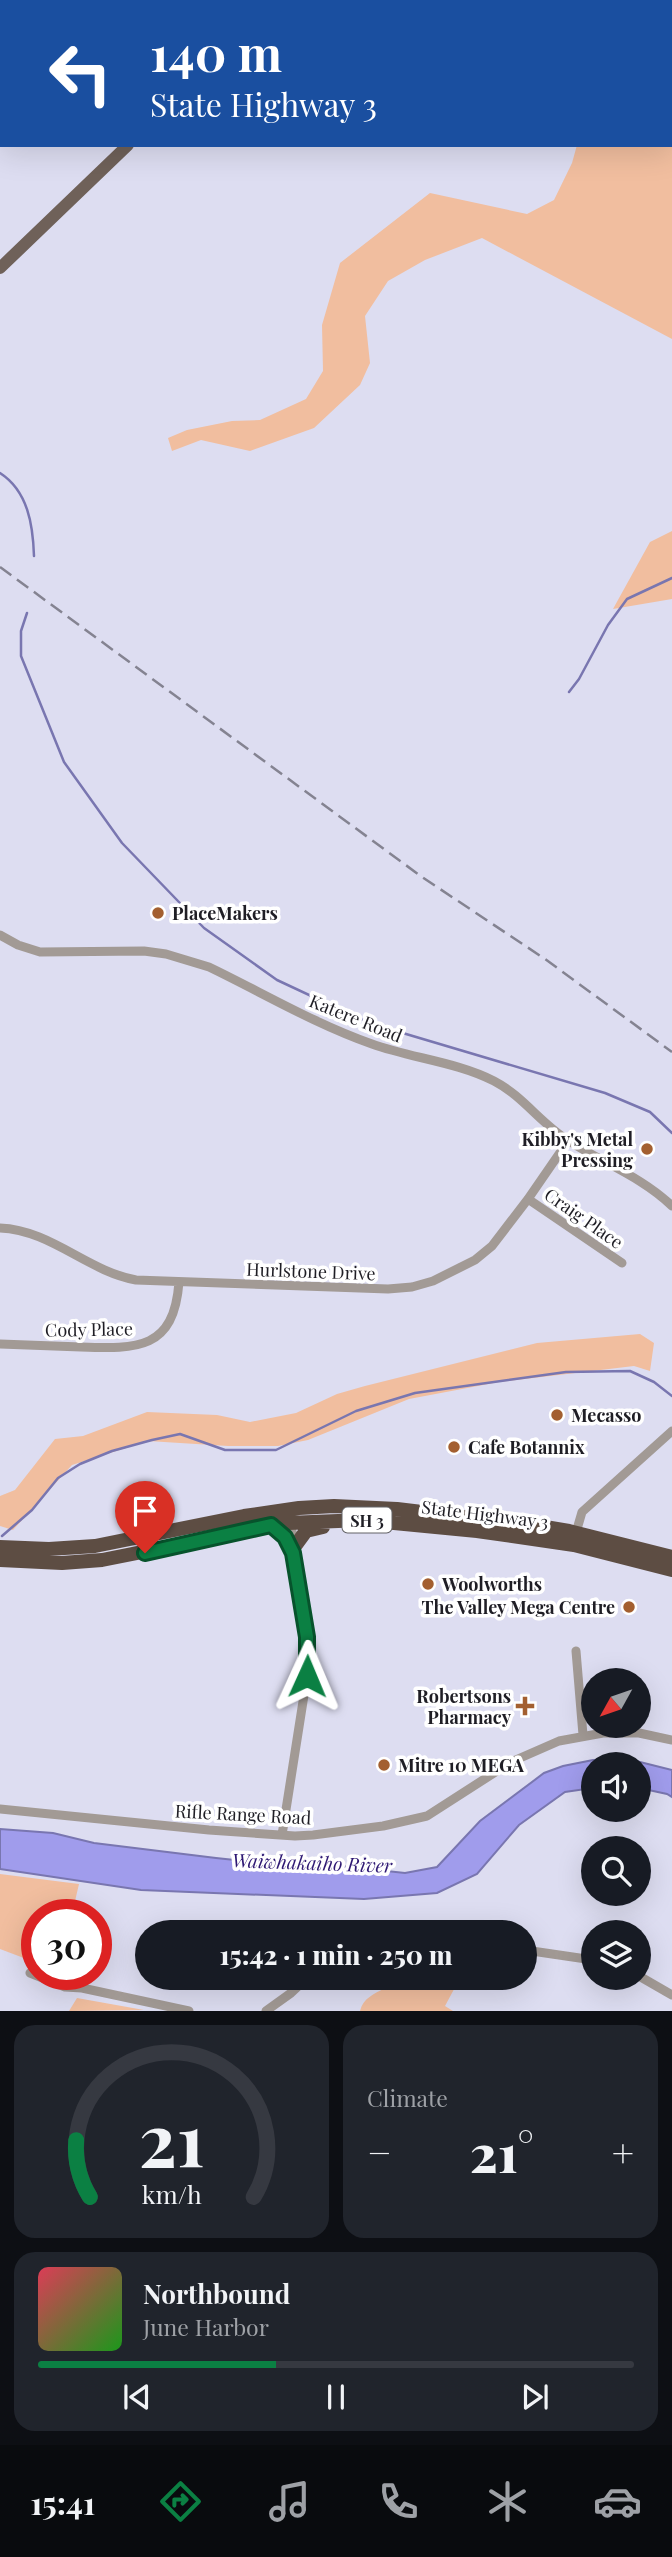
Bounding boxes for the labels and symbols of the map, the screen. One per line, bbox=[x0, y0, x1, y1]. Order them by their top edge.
place label: PlaceMakers bbox=[172, 901, 278, 925]
marker: PlaceMakers bbox=[150, 905, 166, 921]
street label: Katere Road bbox=[306, 988, 407, 1048]
place label: Kibby's Metal Pressing bbox=[522, 1127, 633, 1172]
marker: Kibby's Metal Pressing bbox=[639, 1141, 655, 1157]
street label: Craig Place bbox=[540, 1182, 628, 1254]
street label: Hurlstone Drive bbox=[246, 1257, 376, 1285]
street label: Cody Place bbox=[45, 1316, 133, 1342]
place label: Mecasso bbox=[571, 1403, 641, 1427]
marker: Mecasso bbox=[549, 1407, 565, 1423]
place label: Cafe Botannix bbox=[468, 1435, 585, 1459]
marker: Cafe Botannix bbox=[446, 1439, 462, 1455]
pin bbox=[115, 1481, 175, 1553]
street label: State Highway 3 bbox=[420, 1494, 550, 1534]
road number: SH 3 bbox=[342, 1508, 392, 1532]
place label: Woolworths bbox=[441, 1572, 542, 1596]
marker: Woolworths bbox=[420, 1576, 436, 1592]
place label: The Valley Mega Centre bbox=[422, 1595, 615, 1619]
marker: The Valley Mega Centre bbox=[621, 1599, 637, 1615]
position arrow bbox=[270, 1639, 344, 1713]
north arrow bbox=[581, 1668, 651, 1738]
place label: Robertsons Pharmacy bbox=[416, 1684, 512, 1729]
marker: Robertsons Pharmacy bbox=[517, 1698, 533, 1714]
place label: Mitre 10 MEGA bbox=[398, 1753, 525, 1777]
marker: Mitre 10 MEGA bbox=[376, 1757, 392, 1773]
street label: Rifle Range Road bbox=[174, 1798, 312, 1830]
water label: Waiwhakaiho River bbox=[232, 1846, 393, 1878]
speed limit sign: 30 bbox=[21, 1899, 112, 1990]

